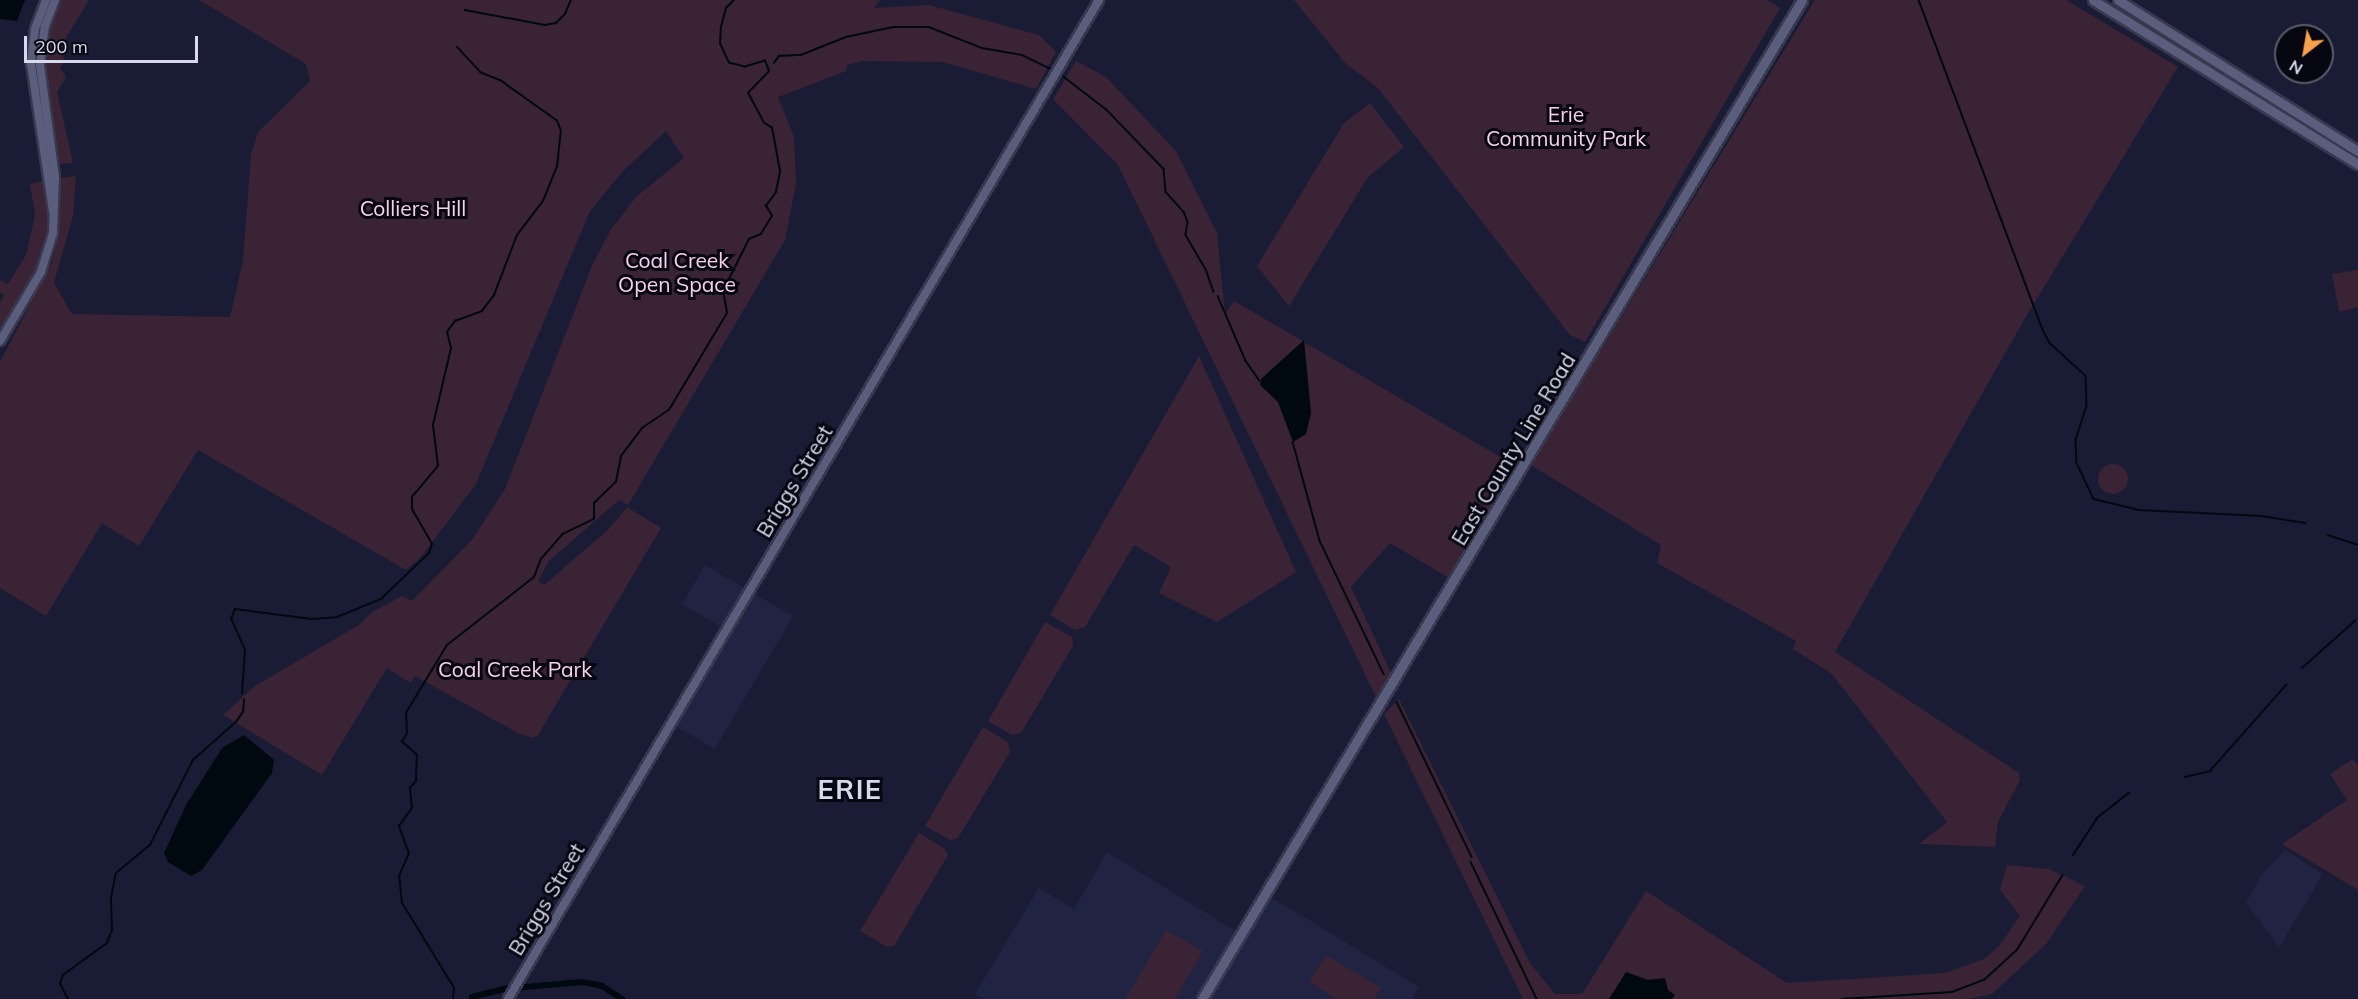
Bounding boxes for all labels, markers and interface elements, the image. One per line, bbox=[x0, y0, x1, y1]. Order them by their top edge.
scale bar bbox=[27, 24, 201, 62]
north arrow bbox=[2274, 24, 2334, 84]
text: 200 m bbox=[35, 35, 88, 58]
text: N bbox=[2285, 56, 2306, 79]
park label: Erie Community Park bbox=[1486, 101, 1646, 151]
park label: Colliers Hill bbox=[360, 195, 466, 221]
park label: Coal Creek Open Space bbox=[618, 247, 736, 297]
street label: East County Line Road bbox=[1446, 349, 1580, 549]
street label: Briggs Street bbox=[751, 420, 837, 542]
park label: Coal Creek Park bbox=[438, 656, 592, 682]
district label: ERIE bbox=[818, 774, 882, 806]
street label: Briggs Street bbox=[503, 838, 589, 960]

